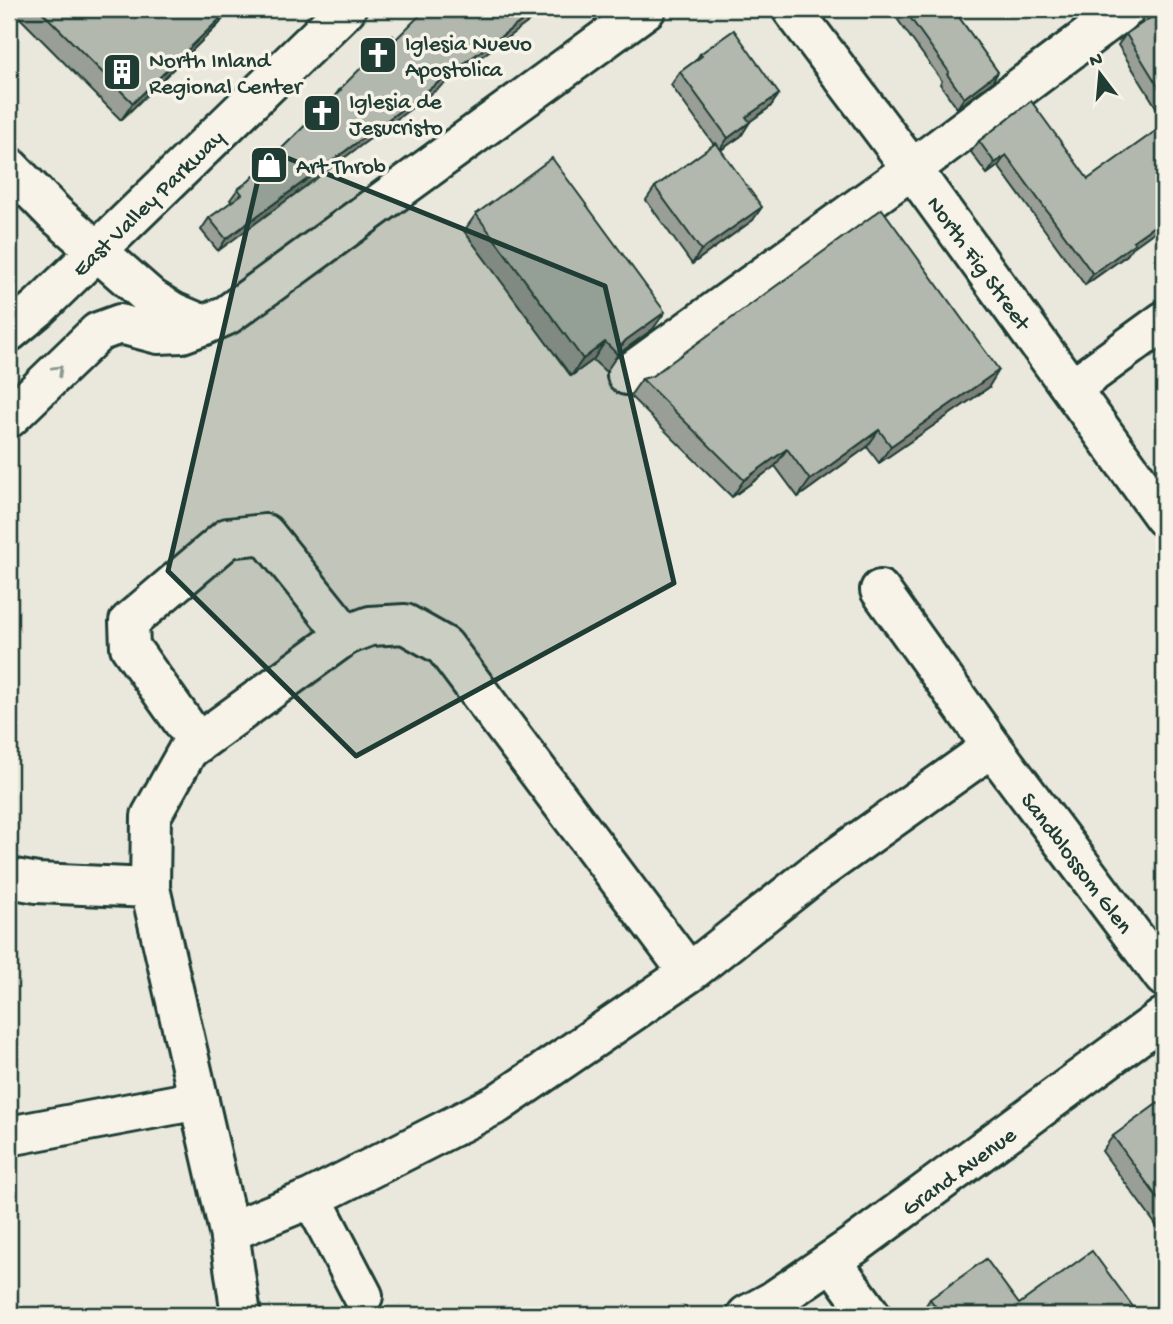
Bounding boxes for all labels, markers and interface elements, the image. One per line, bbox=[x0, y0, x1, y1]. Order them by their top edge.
place label: Iglesia Nuevo Apostolica bbox=[405, 32, 532, 85]
church icon: Iglesia Nuevo Apostolica bbox=[357, 34, 399, 76]
north arrow bbox=[1064, 38, 1134, 108]
text: N bbox=[1087, 48, 1105, 74]
place label: North Inland Regional Center bbox=[149, 49, 304, 102]
building icon: North Inland Regional Center bbox=[101, 51, 143, 93]
place label: Iglesia de Jesucristo bbox=[349, 90, 443, 143]
church icon: Iglesia de Jesucristo bbox=[301, 92, 343, 134]
street label: East Valley Parkway bbox=[68, 125, 231, 284]
shop icon: Art Throb bbox=[248, 144, 290, 186]
place label: Art Throb bbox=[296, 155, 386, 182]
street label: North Fig Street bbox=[920, 192, 1036, 338]
one-way arrow bbox=[49, 366, 62, 379]
street label: Sandblossom Glen bbox=[1013, 788, 1137, 940]
street label: Grand Avenue bbox=[898, 1122, 1023, 1223]

